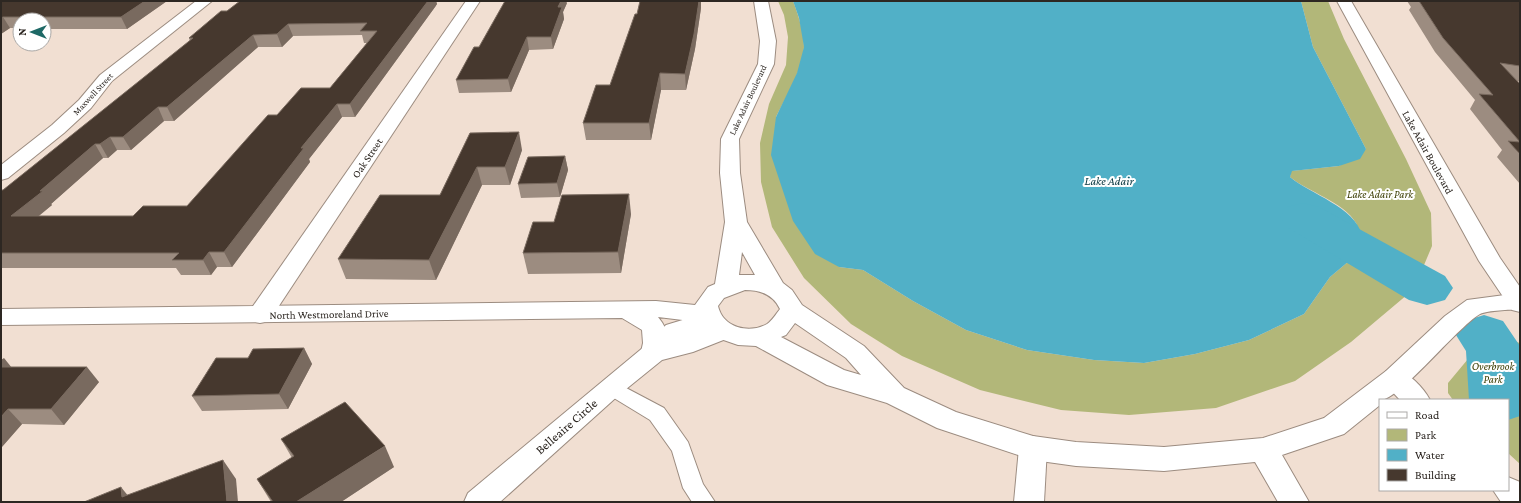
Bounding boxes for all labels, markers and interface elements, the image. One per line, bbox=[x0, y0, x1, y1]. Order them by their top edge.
north arrow bbox=[12, 12, 52, 52]
text: N bbox=[16, 28, 28, 36]
street label: Lake Adair Boulevard bbox=[727, 63, 769, 137]
street label: Maxwell Street bbox=[71, 70, 116, 117]
street label: Lake Adair Boulevard bbox=[1400, 108, 1456, 196]
street label: Oak Street bbox=[349, 135, 385, 180]
water label: Lake Adair bbox=[1084, 174, 1134, 188]
park label: Lake Adair Park bbox=[1347, 188, 1414, 200]
street label: North Westmoreland Drive bbox=[269, 307, 389, 321]
park label: Overbrook Park bbox=[1472, 360, 1516, 385]
street label: Belleaire Circle bbox=[532, 395, 601, 457]
legend bbox=[1379, 399, 1509, 491]
text: Road bbox=[1415, 408, 1440, 422]
text: Park bbox=[1415, 428, 1437, 442]
text: Water bbox=[1415, 448, 1445, 462]
text: Building bbox=[1415, 468, 1456, 482]

